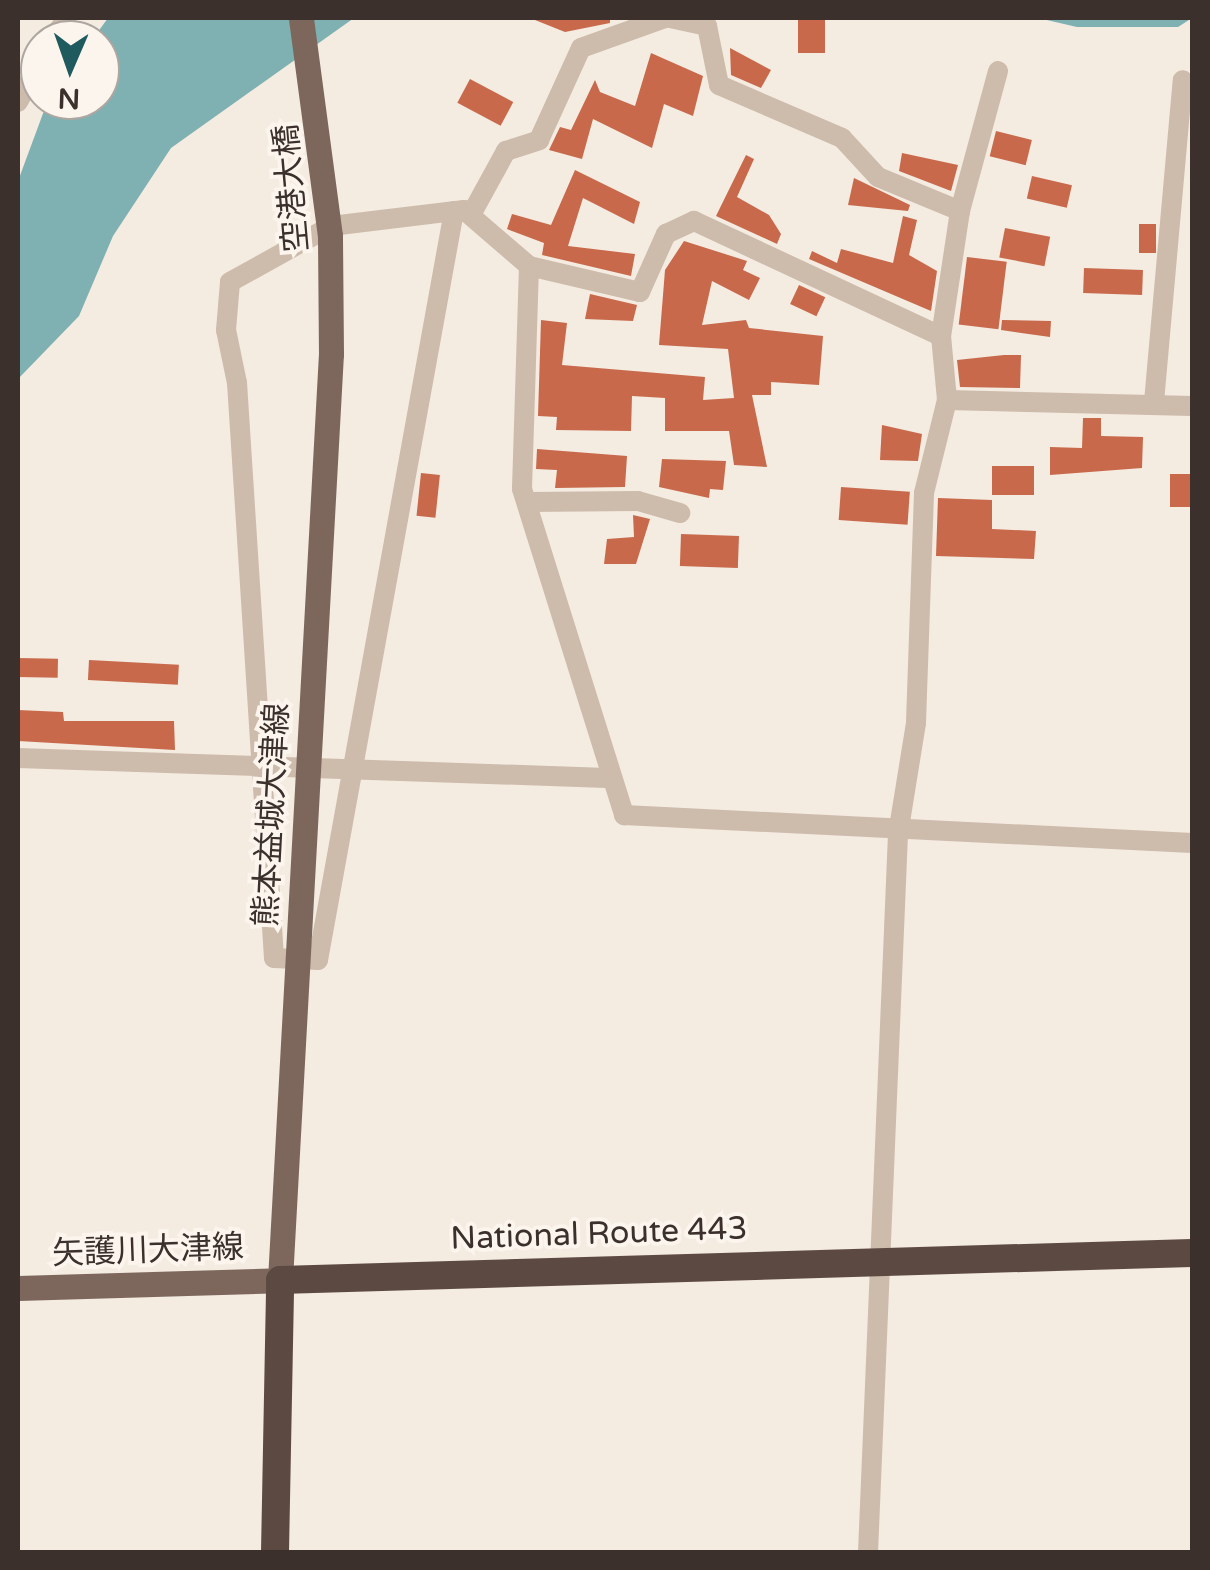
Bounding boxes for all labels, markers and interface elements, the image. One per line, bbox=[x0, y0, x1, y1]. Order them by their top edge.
north arrow bbox=[20, 20, 120, 120]
text: N bbox=[57, 81, 81, 115]
street label: 空港大橋 bbox=[267, 123, 317, 253]
street label: 熊本益城大津線 bbox=[247, 702, 297, 928]
street label: National Route 443 bbox=[450, 1210, 748, 1258]
street label: 矢護川大津線 bbox=[51, 1228, 245, 1274]

